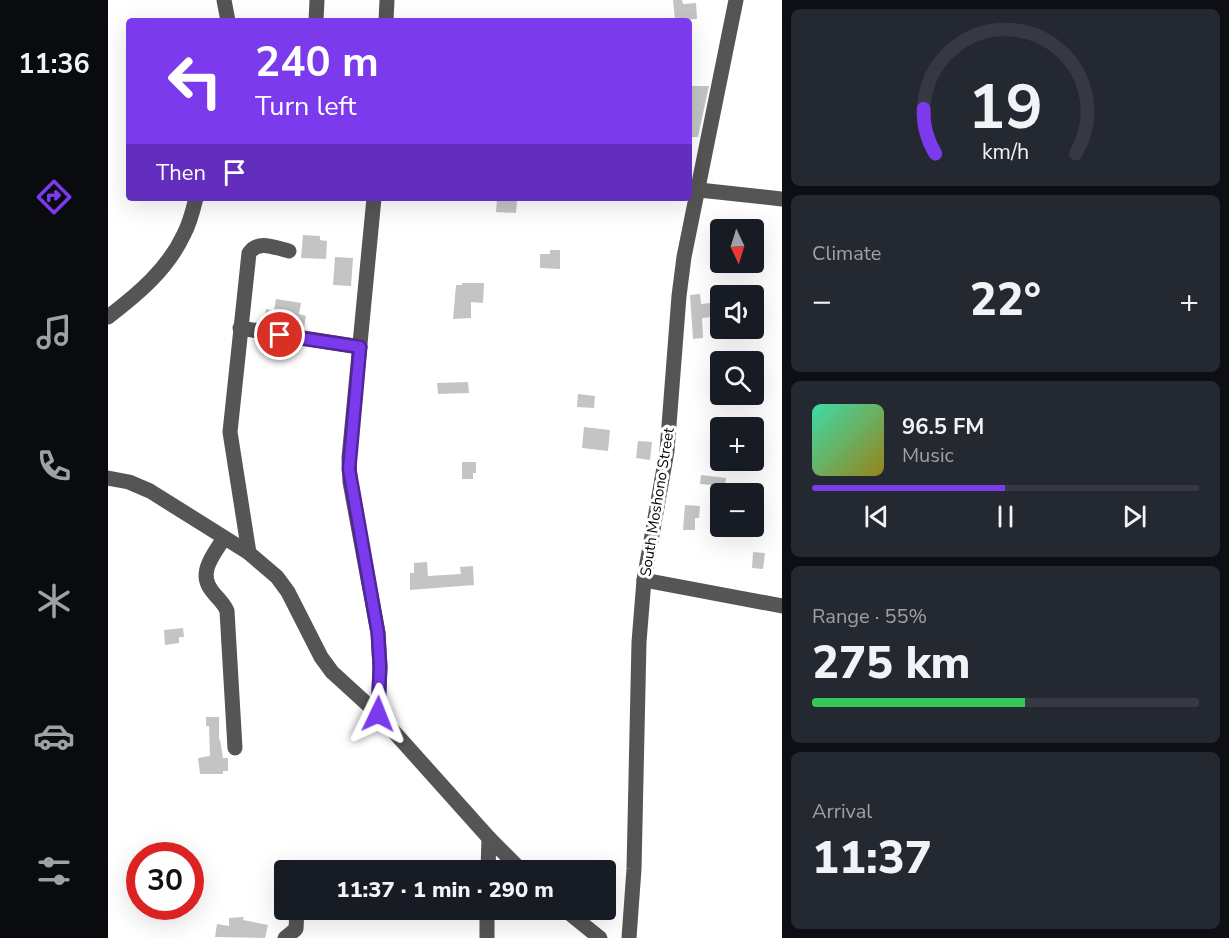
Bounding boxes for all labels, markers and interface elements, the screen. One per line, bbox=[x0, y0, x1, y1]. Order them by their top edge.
text: 240 m bbox=[255, 34, 379, 91]
icon: left bbox=[156, 42, 234, 120]
text: 11:36 bbox=[18, 46, 90, 83]
text: 19 bbox=[968, 66, 1043, 151]
text: Turn left bbox=[255, 88, 356, 125]
text: km/h bbox=[982, 138, 1029, 168]
icon: arrive bbox=[218, 156, 251, 189]
text: Then bbox=[156, 158, 206, 188]
icon: directions bbox=[33, 176, 75, 218]
north arrow bbox=[710, 219, 764, 273]
map controls bbox=[710, 219, 764, 537]
text: Climate bbox=[812, 240, 881, 267]
text: 22° bbox=[970, 270, 1041, 331]
text: − bbox=[812, 279, 832, 324]
text: + bbox=[1179, 279, 1199, 324]
button: sound bbox=[710, 285, 764, 339]
pin bbox=[254, 309, 305, 360]
icon: music bbox=[33, 311, 75, 353]
icon: arrive bbox=[263, 318, 296, 351]
button: search bbox=[710, 351, 764, 405]
text: 96.5 FM bbox=[902, 412, 984, 442]
button: + bbox=[710, 417, 764, 471]
street label: South Moshono Street bbox=[635, 425, 679, 578]
text: Music bbox=[902, 442, 954, 469]
icon: phone bbox=[33, 445, 75, 487]
button: − bbox=[710, 483, 764, 537]
icon: previous bbox=[860, 500, 893, 533]
icon: pause bbox=[989, 500, 1022, 533]
icon: next bbox=[1118, 500, 1151, 533]
icon: climate bbox=[33, 580, 75, 622]
text: Range · 55% bbox=[812, 603, 927, 630]
text: 275 km bbox=[812, 633, 971, 694]
position arrow bbox=[346, 682, 410, 746]
icon: car bbox=[33, 715, 75, 757]
text: Arrival bbox=[812, 798, 872, 825]
text: 11:37 bbox=[812, 828, 932, 889]
speed limit sign: 30 bbox=[126, 842, 204, 920]
icon: filters bbox=[33, 850, 75, 892]
text: 11:37 · 1 min · 290 m bbox=[336, 875, 554, 905]

